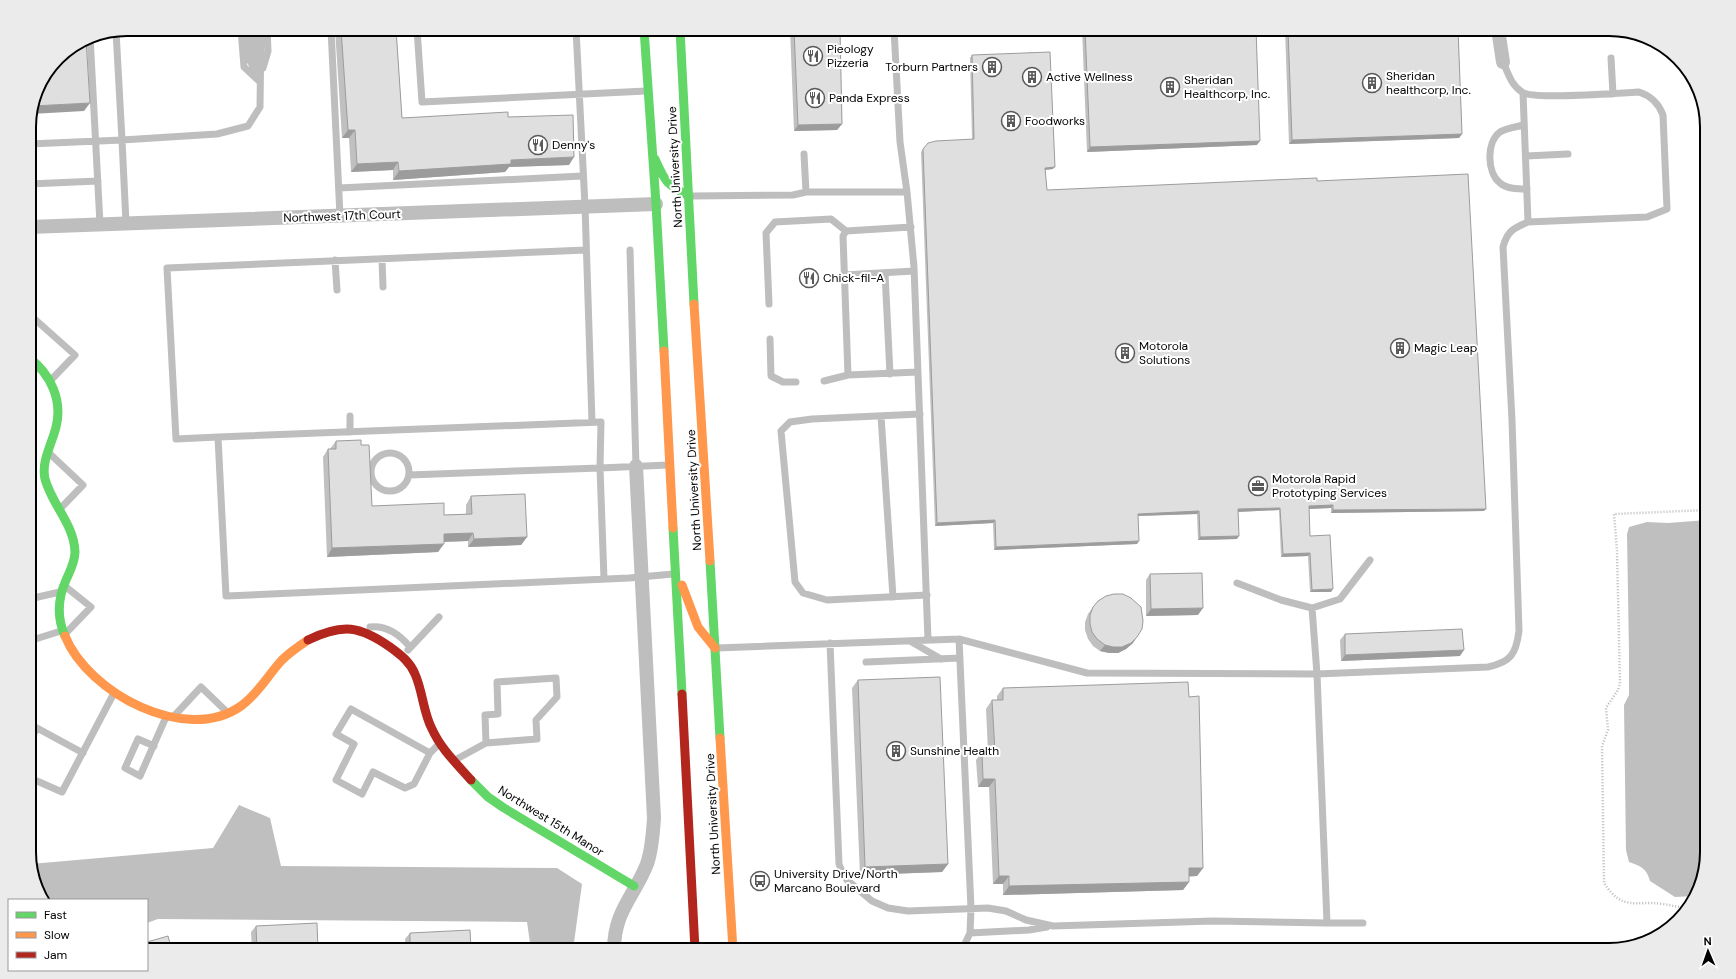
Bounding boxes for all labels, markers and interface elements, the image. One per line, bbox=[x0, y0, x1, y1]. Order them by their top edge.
place label: Pieology Pizzeria bbox=[827, 41, 874, 71]
restaurant icon: Pieology Pizzeria bbox=[802, 45, 824, 67]
building icon: Torburn Partners bbox=[981, 56, 1003, 78]
place label: Torburn Partners bbox=[885, 59, 978, 75]
building icon: Active Wellness bbox=[1021, 66, 1043, 88]
place label: Sheridan healthcorp, Inc. bbox=[1386, 68, 1471, 98]
place label: Active Wellness bbox=[1046, 69, 1133, 85]
place label: Sheridan Healthcorp, Inc. bbox=[1184, 72, 1270, 102]
building icon: Sheridan healthcorp, Inc. bbox=[1361, 72, 1383, 94]
building icon: Sheridan Healthcorp, Inc. bbox=[1159, 76, 1181, 98]
restaurant icon: Panda Express bbox=[804, 87, 826, 109]
place label: Panda Express bbox=[829, 90, 910, 106]
street label: North University Drive bbox=[664, 106, 686, 228]
building icon: Foodworks bbox=[1000, 110, 1022, 132]
place label: Foodworks bbox=[1025, 113, 1085, 129]
restaurant icon: Denny's bbox=[527, 134, 549, 156]
place label: Denny's bbox=[552, 137, 595, 153]
street label: Northwest 17th Court bbox=[283, 206, 401, 226]
restaurant icon: Chick-fil-A bbox=[798, 267, 820, 289]
place label: Chick-fil-A bbox=[823, 270, 884, 286]
building icon: Magic Leap bbox=[1389, 337, 1411, 359]
place label: Motorola Solutions bbox=[1139, 338, 1190, 368]
place label: Magic Leap bbox=[1414, 340, 1477, 356]
building icon: Motorola Solutions bbox=[1114, 342, 1136, 364]
street label: North University Drive bbox=[683, 429, 705, 551]
place label: Motorola Rapid Prototyping Services bbox=[1272, 471, 1387, 501]
office icon: Motorola Rapid Prototyping Services bbox=[1247, 475, 1269, 497]
building icon: Sunshine Health bbox=[885, 740, 907, 762]
place label: Sunshine Health bbox=[910, 743, 999, 759]
street label: North University Drive bbox=[702, 753, 724, 875]
street label: Northwest 15th Manor bbox=[495, 782, 607, 860]
place label: University Drive/North Marcano Boulevard bbox=[774, 866, 898, 896]
bus stop icon: University Drive/North Marcano Boulevard bbox=[749, 870, 771, 892]
legend bbox=[8, 899, 148, 971]
text: Fast bbox=[44, 907, 67, 923]
text: Slow bbox=[44, 927, 70, 943]
north arrow bbox=[1688, 931, 1728, 971]
text: N bbox=[1703, 934, 1712, 948]
text: Jam bbox=[44, 947, 67, 963]

